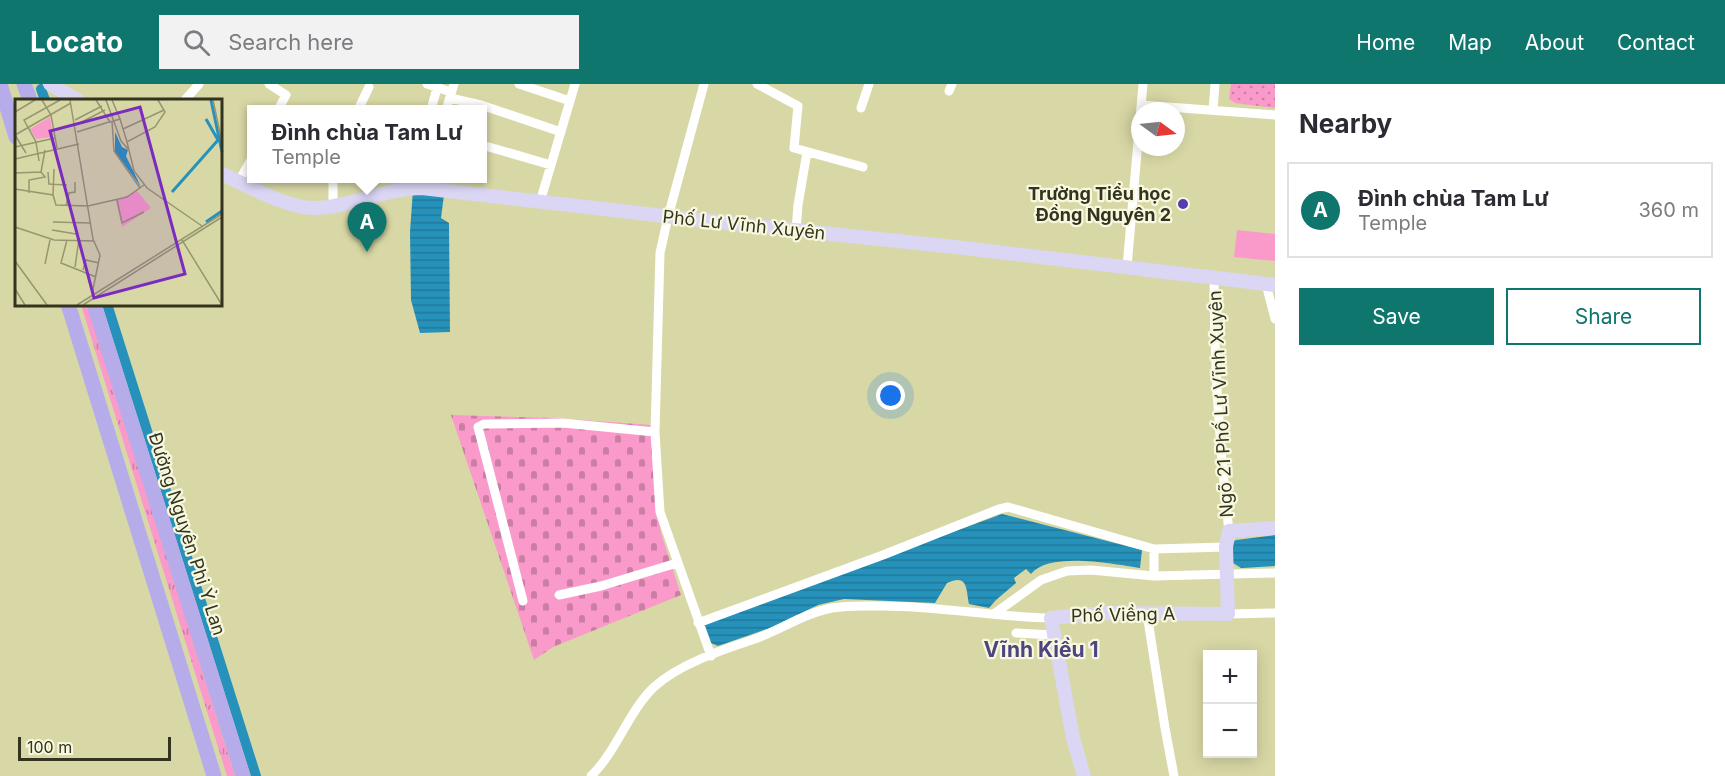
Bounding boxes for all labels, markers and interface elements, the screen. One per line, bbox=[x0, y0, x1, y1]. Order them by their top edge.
search box bbox=[159, 15, 579, 69]
text: Locato bbox=[30, 25, 123, 59]
icon: search bbox=[180, 26, 213, 59]
text: Search here bbox=[228, 29, 354, 55]
text: Home bbox=[1356, 30, 1415, 55]
text: Map bbox=[1448, 30, 1492, 55]
text: About bbox=[1525, 30, 1584, 55]
text: Contact bbox=[1617, 30, 1695, 55]
inset map bbox=[15, 99, 222, 306]
north arrow bbox=[1131, 102, 1185, 156]
popup bbox=[247, 105, 487, 183]
text: Nearby bbox=[1299, 108, 1392, 139]
text: Đình chùa Tam Lư bbox=[272, 119, 462, 145]
text: Temple bbox=[272, 145, 341, 169]
place label: Trường Tiểu học Đồng Nguyên 2 bbox=[1028, 183, 1171, 225]
text: Đình chùa Tam Lư bbox=[1358, 185, 1549, 211]
marker: Trường Tiểu học Đồng Nguyên 2 bbox=[1176, 197, 1190, 211]
text: A bbox=[1313, 198, 1328, 222]
text: 360 m bbox=[1638, 198, 1699, 222]
pin: A bbox=[348, 202, 386, 252]
street label: Phố Lư Vĩnh Xuyên bbox=[662, 206, 826, 243]
text: Temple bbox=[1358, 211, 1427, 235]
button: Save bbox=[1299, 288, 1494, 345]
button: Share bbox=[1506, 288, 1701, 345]
street label: Ngõ 21 Phố Lư Vĩnh Xuyên bbox=[1204, 290, 1237, 518]
your location bbox=[876, 381, 905, 410]
street label: Đường Nguyên Phi Ỷ Lan bbox=[145, 429, 231, 638]
street label: Phố Viềng A bbox=[1071, 603, 1175, 626]
district label: Vĩnh Kiều 1 bbox=[983, 637, 1099, 662]
map controls bbox=[1203, 650, 1257, 758]
button: + bbox=[1203, 650, 1257, 704]
button: − bbox=[1203, 704, 1257, 758]
scale bar bbox=[18, 734, 171, 762]
text: 100 m bbox=[27, 737, 72, 757]

